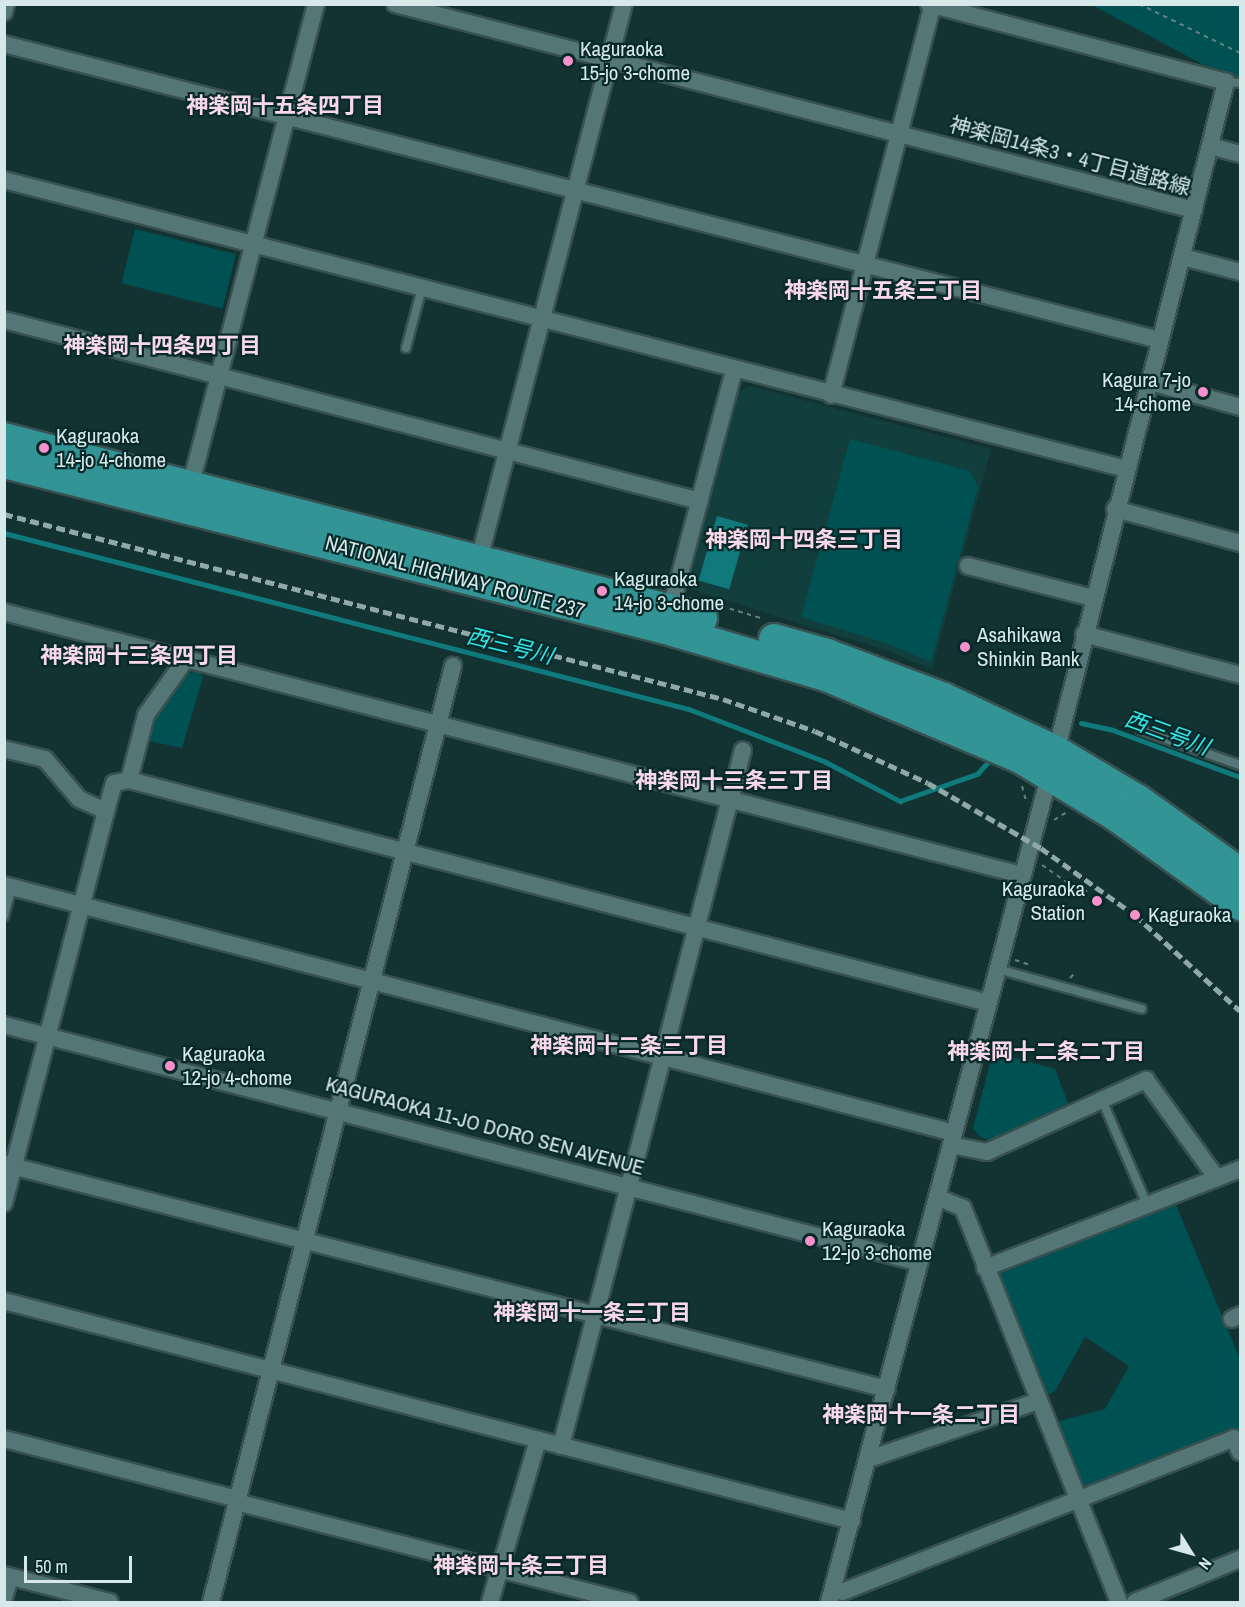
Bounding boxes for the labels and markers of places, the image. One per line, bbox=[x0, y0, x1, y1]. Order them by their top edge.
place label: Kaguraoka 15-jo 3-chome bbox=[580, 36, 690, 86]
marker: Kaguraoka 15-jo 3-chome bbox=[561, 54, 575, 68]
place label: Kagura 7-jo 14-chome bbox=[1102, 367, 1191, 417]
marker: Kagura 7-jo 14-chome bbox=[1196, 385, 1210, 399]
place label: Kaguraoka 14-jo 4-chome bbox=[56, 423, 166, 473]
marker: Kaguraoka 14-jo 4-chome bbox=[37, 441, 51, 455]
place label: Kaguraoka 14-jo 3-chome bbox=[614, 566, 724, 616]
marker: Kaguraoka 14-jo 3-chome bbox=[595, 584, 609, 598]
place label: Asahikawa Shinkin Bank bbox=[977, 622, 1079, 672]
marker: Asahikawa Shinkin Bank bbox=[958, 640, 972, 654]
place label: Kaguraoka Station bbox=[1002, 876, 1085, 926]
marker: Kaguraoka Station bbox=[1090, 894, 1104, 908]
place label: Kaguraoka bbox=[1148, 902, 1231, 928]
marker: Kaguraoka bbox=[1126, 906, 1144, 924]
place label: Kaguraoka 12-jo 4-chome bbox=[182, 1041, 292, 1091]
marker: Kaguraoka 12-jo 4-chome bbox=[163, 1059, 177, 1073]
place label: Kaguraoka 12-jo 3-chome bbox=[822, 1216, 932, 1266]
marker: Kaguraoka 12-jo 3-chome bbox=[803, 1234, 817, 1248]

